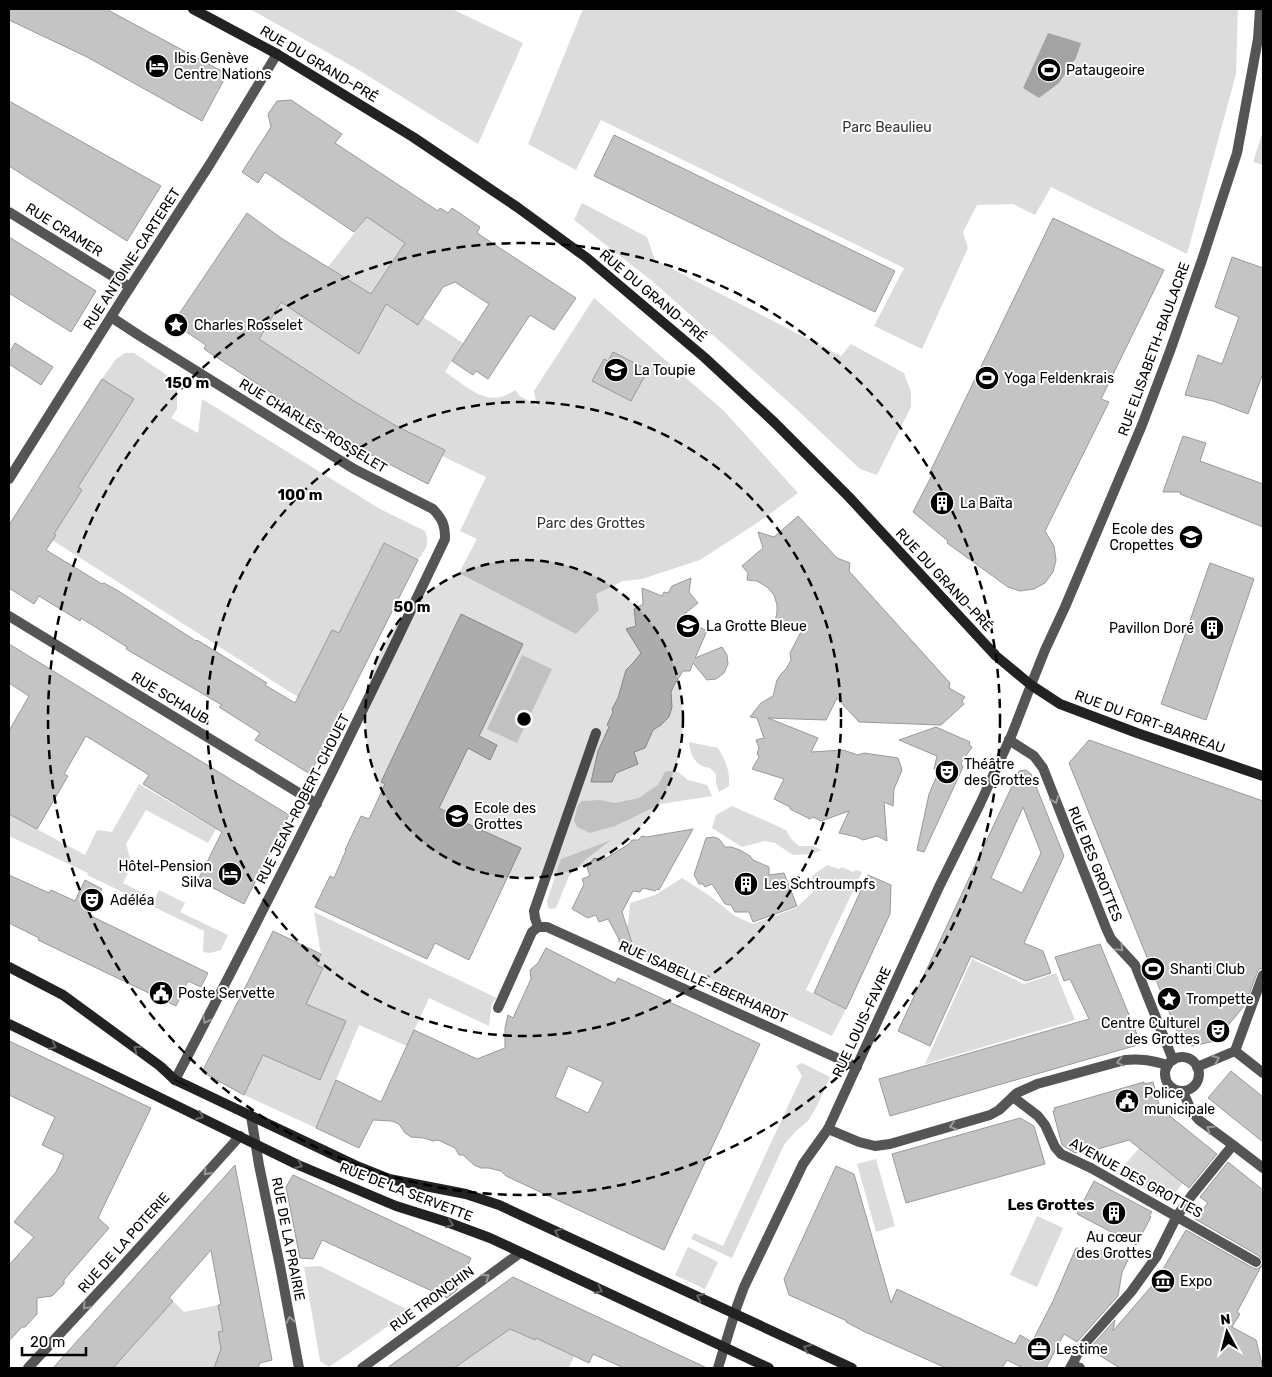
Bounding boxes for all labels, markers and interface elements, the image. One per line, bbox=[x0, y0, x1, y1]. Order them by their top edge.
street label: RUE DU GRAND-PRÉ bbox=[257, 21, 382, 106]
place label: Ibis Genève Centre Nations bbox=[174, 50, 271, 83]
hotel icon: Ibis Genève Centre Nations bbox=[144, 53, 170, 79]
sports icon: Pataugeoire bbox=[1036, 57, 1062, 83]
place label: Pataugeoire bbox=[1066, 62, 1145, 79]
park label: Parc Beaulieu bbox=[842, 119, 932, 136]
street label: RUE ANTOINE-CARTERET bbox=[80, 185, 184, 333]
street label: RUE CRAMER bbox=[22, 200, 106, 260]
street label: RUE DU GRAND-PRÉ bbox=[596, 245, 711, 346]
street label: RUE ELISABETH-BAULACRE bbox=[1115, 260, 1193, 438]
place icon: Charles Rosselet bbox=[163, 312, 189, 338]
place label: Charles Rosselet bbox=[194, 317, 303, 334]
school or university icon: La Toupie bbox=[603, 357, 629, 383]
place label: La Toupie bbox=[634, 362, 696, 379]
sports icon: Yoga Feldenkrais bbox=[974, 365, 1000, 391]
place label: Yoga Feldenkrais bbox=[1004, 370, 1114, 387]
text: 150 m bbox=[165, 374, 209, 392]
street label: RUE CHARLES-ROSSELET bbox=[236, 375, 390, 477]
text: 100 m bbox=[278, 486, 322, 504]
building icon: La Baïta bbox=[929, 490, 955, 516]
place label: La Baïta bbox=[960, 495, 1013, 512]
park label: Parc des Grottes bbox=[537, 515, 645, 532]
place label: Ecole des Cropettes bbox=[1109, 521, 1174, 554]
street label: RUE DU GRAND-PRÉ bbox=[892, 524, 997, 635]
school or university icon: Ecole des Cropettes bbox=[1178, 524, 1204, 550]
text: 50 m bbox=[394, 598, 430, 616]
school or university icon: La Grotte Bleue bbox=[675, 613, 701, 639]
building icon: Pavillon Doré bbox=[1199, 615, 1225, 641]
place label: La Grotte Bleue bbox=[706, 618, 807, 635]
place label: Pavillon Doré bbox=[1109, 620, 1194, 637]
street label: RUE SCHAUB bbox=[128, 668, 212, 728]
street label: RUE DU FORT-BARREAU bbox=[1072, 687, 1228, 757]
centre of rings bbox=[515, 710, 533, 728]
street label: RUE JEAN-ROBERT-CHOUET bbox=[253, 711, 353, 887]
place label: Théâtre des Grottes bbox=[964, 756, 1039, 789]
theatre icon: Théâtre des Grottes bbox=[934, 759, 960, 785]
one-way arrow bbox=[1049, 795, 1060, 804]
place label: Ecole des Grottes bbox=[474, 800, 536, 833]
school or university icon: Ecole des Grottes bbox=[444, 803, 470, 829]
street label: RUE DES GROTTES bbox=[1064, 804, 1126, 924]
place label: Hôtel-Pension Silva bbox=[118, 858, 212, 891]
hotel icon: Hôtel-Pension Silva bbox=[217, 861, 243, 887]
building icon: Les Schtroumpfs bbox=[733, 871, 759, 897]
place label: Les Schtroumpfs bbox=[764, 876, 875, 893]
theatre icon: Adéléa bbox=[79, 887, 105, 913]
place label: Adéléa bbox=[110, 892, 154, 909]
street label: RUE ISABELLE-EBERHARDT bbox=[616, 937, 790, 1027]
one-way arrow bbox=[1114, 942, 1123, 951]
sports icon: Shanti Club bbox=[1140, 956, 1166, 982]
place label: Shanti Club bbox=[1170, 961, 1245, 978]
street label: RUE LOUIS-FAVRE bbox=[829, 964, 895, 1080]
public building icon: Poste Servette bbox=[148, 980, 174, 1006]
place label: Poste Servette bbox=[178, 985, 275, 1002]
place icon: Trompette bbox=[1156, 986, 1182, 1012]
place label: Trompette bbox=[1186, 991, 1254, 1008]
one-way arrow bbox=[202, 1015, 212, 1024]
place label: Centre Culturel des Grottes bbox=[1101, 1015, 1200, 1048]
theatre icon: Centre Culturel des Grottes bbox=[1205, 1018, 1231, 1044]
one-way arrow bbox=[48, 1040, 57, 1050]
one-way arrow bbox=[133, 1046, 143, 1055]
one-way arrow bbox=[1211, 1055, 1220, 1065]
one-way arrow bbox=[1115, 1056, 1124, 1067]
place label: Police municipale bbox=[1144, 1085, 1215, 1118]
public building icon: Police municipale bbox=[1114, 1088, 1140, 1114]
one-way arrow bbox=[195, 1110, 204, 1121]
one-way arrow bbox=[950, 1120, 958, 1130]
one-way arrow bbox=[1206, 1126, 1216, 1135]
street label: AVENUE DES GROTTES bbox=[1067, 1134, 1206, 1222]
one-way arrow bbox=[294, 1159, 303, 1169]
street label: RUE DE LA SERVETTE bbox=[337, 1159, 475, 1225]
one-way arrow bbox=[203, 1166, 212, 1175]
street label: RUE DE LA PRAIRIE bbox=[268, 1176, 308, 1302]
street label: RUE DE LA POTERIE bbox=[74, 1189, 174, 1297]
district label: Les Grottes bbox=[1007, 1196, 1095, 1214]
building icon: Au cœur des Grottes bbox=[1101, 1200, 1127, 1226]
one-way arrow bbox=[445, 1218, 454, 1228]
one-way arrow bbox=[554, 1227, 563, 1238]
place label: Au cœur des Grottes bbox=[1076, 1229, 1152, 1262]
street label: RUE TRONCHIN bbox=[387, 1263, 477, 1335]
museum icon: Expo bbox=[1150, 1268, 1176, 1294]
place label: Expo bbox=[1180, 1273, 1212, 1290]
one-way arrow bbox=[480, 1274, 490, 1283]
one-way arrow bbox=[593, 1283, 602, 1293]
one-way arrow bbox=[696, 1293, 705, 1304]
one-way arrow bbox=[83, 1301, 92, 1310]
north arrow bbox=[1202, 1307, 1252, 1357]
text: N bbox=[1219, 1311, 1232, 1329]
one-way arrow bbox=[285, 1316, 295, 1325]
scale bar bbox=[22, 1324, 86, 1356]
text: 20 m bbox=[30, 1333, 65, 1351]
office icon: Lestime bbox=[1026, 1336, 1052, 1362]
place label: Lestime bbox=[1056, 1341, 1108, 1358]
one-way arrow bbox=[803, 1344, 812, 1354]

